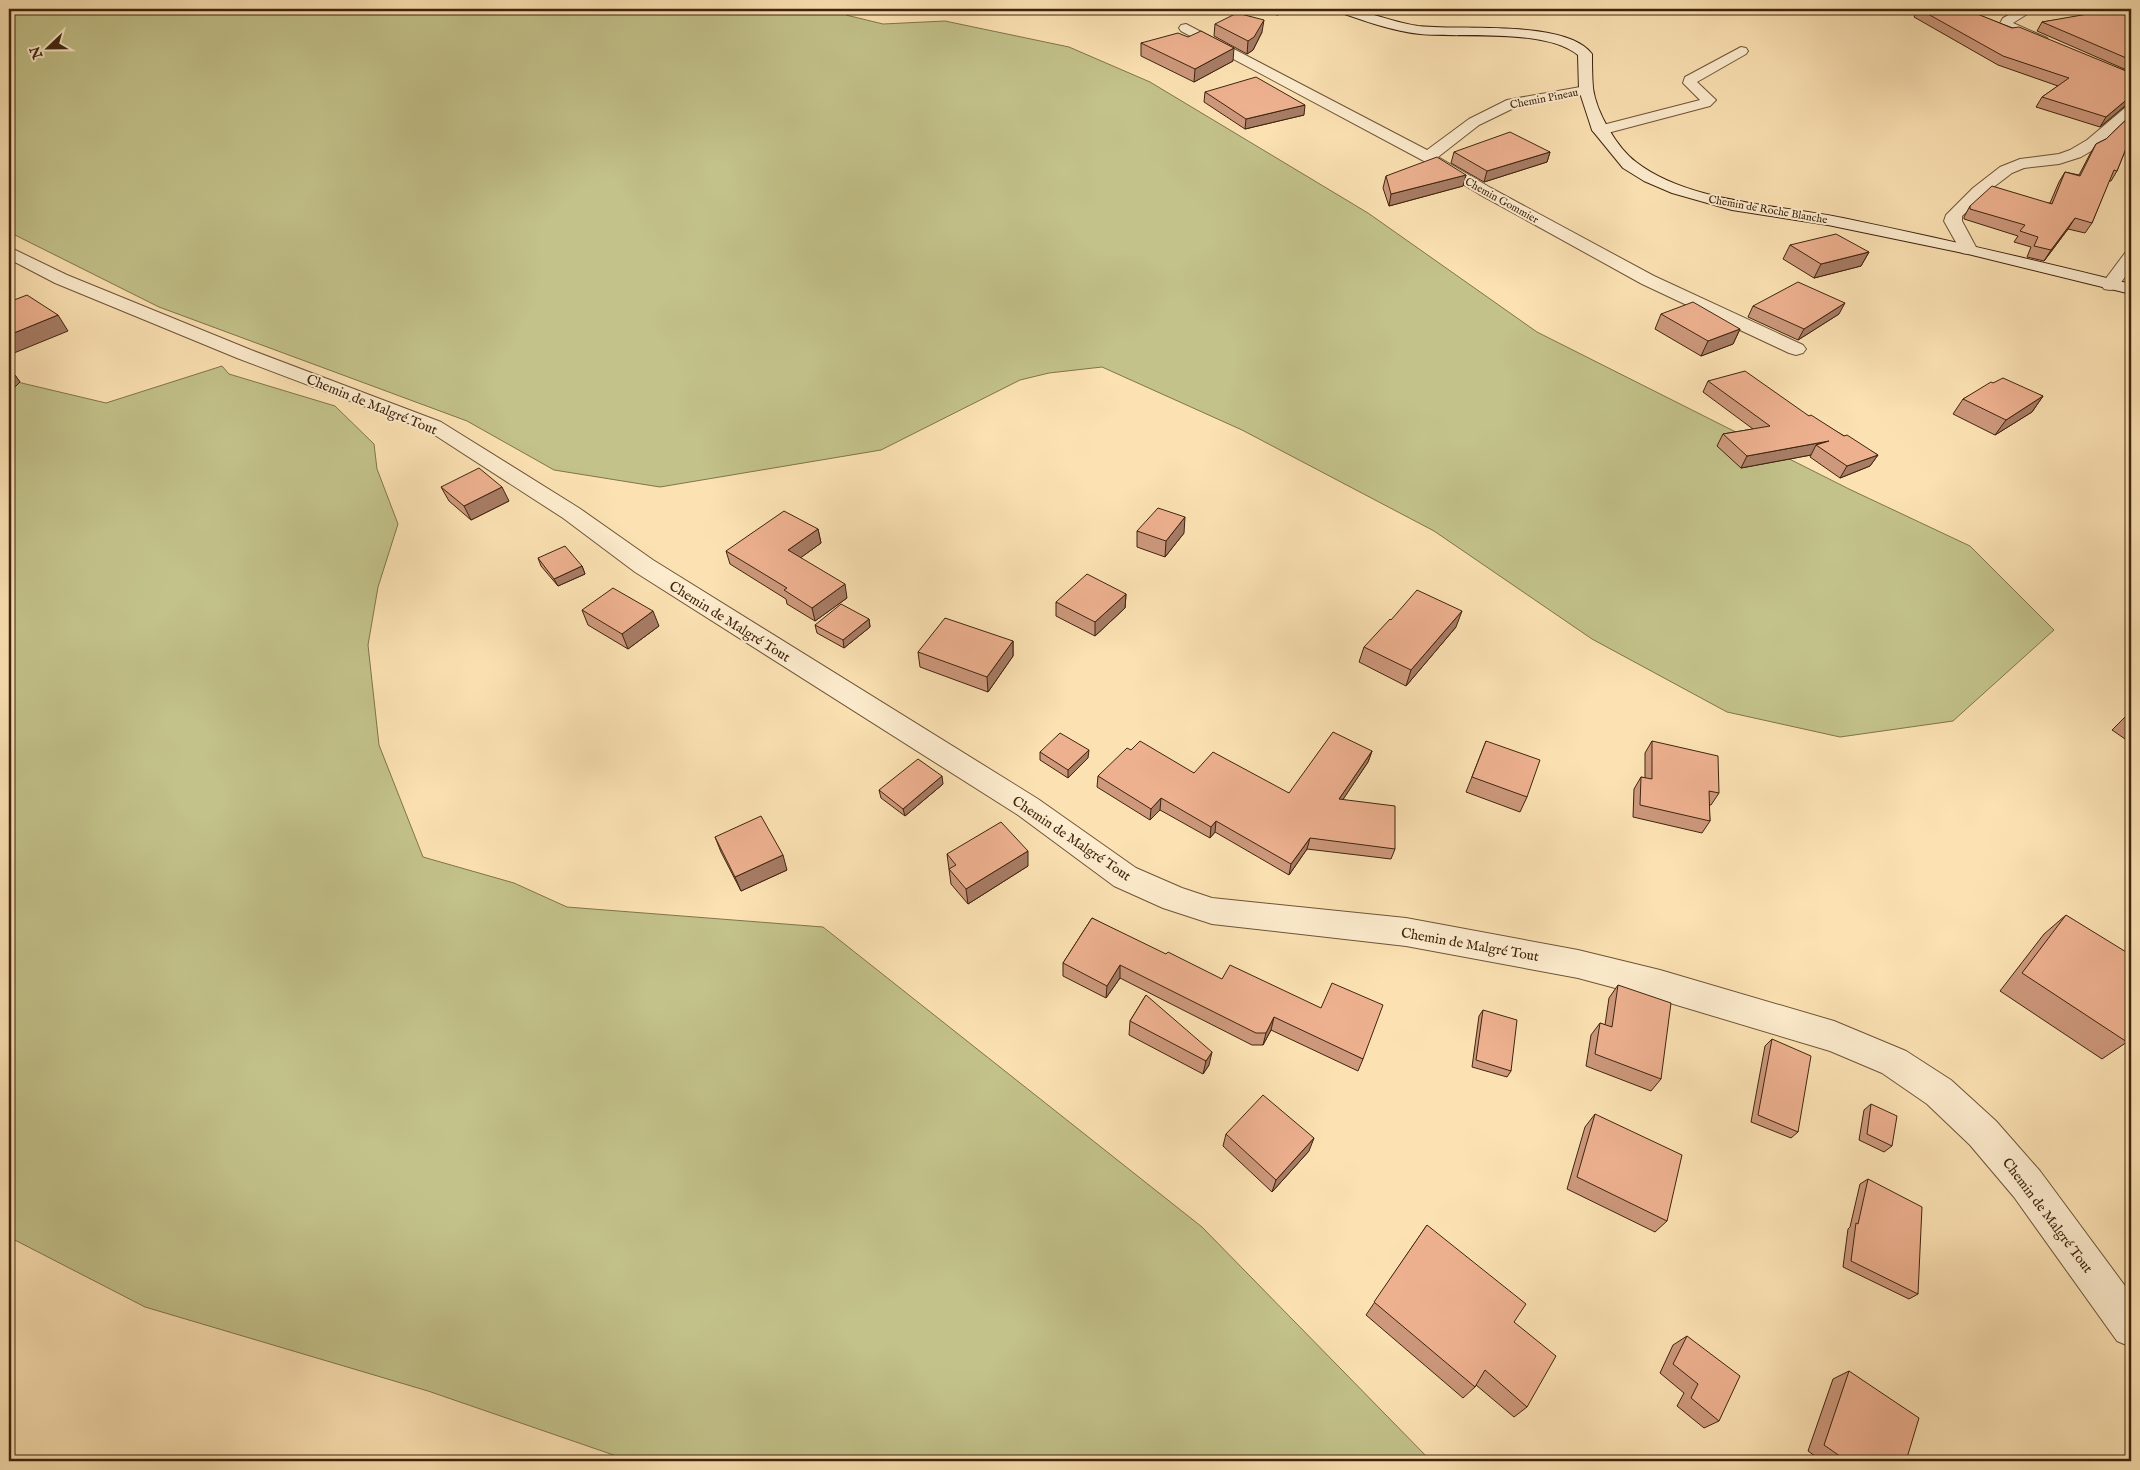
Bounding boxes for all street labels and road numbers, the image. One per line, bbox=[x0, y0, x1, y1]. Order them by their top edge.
street label: Chemin Pineau bbox=[1509, 85, 1580, 112]
street label: Chemin Gommier bbox=[1462, 175, 1541, 227]
street label: Chemin de Roche Blanche bbox=[1707, 193, 1828, 227]
street label: Chemin de Malgré Tout bbox=[304, 370, 440, 439]
street label: Chemin de Malgré Tout bbox=[665, 577, 794, 667]
street label: Chemin de Malgré Tout bbox=[1009, 792, 1135, 885]
street label: Chemin de Malgré Tout bbox=[1400, 924, 1540, 966]
street label: Chemin de Malgré Tout bbox=[1998, 1154, 2097, 1277]

